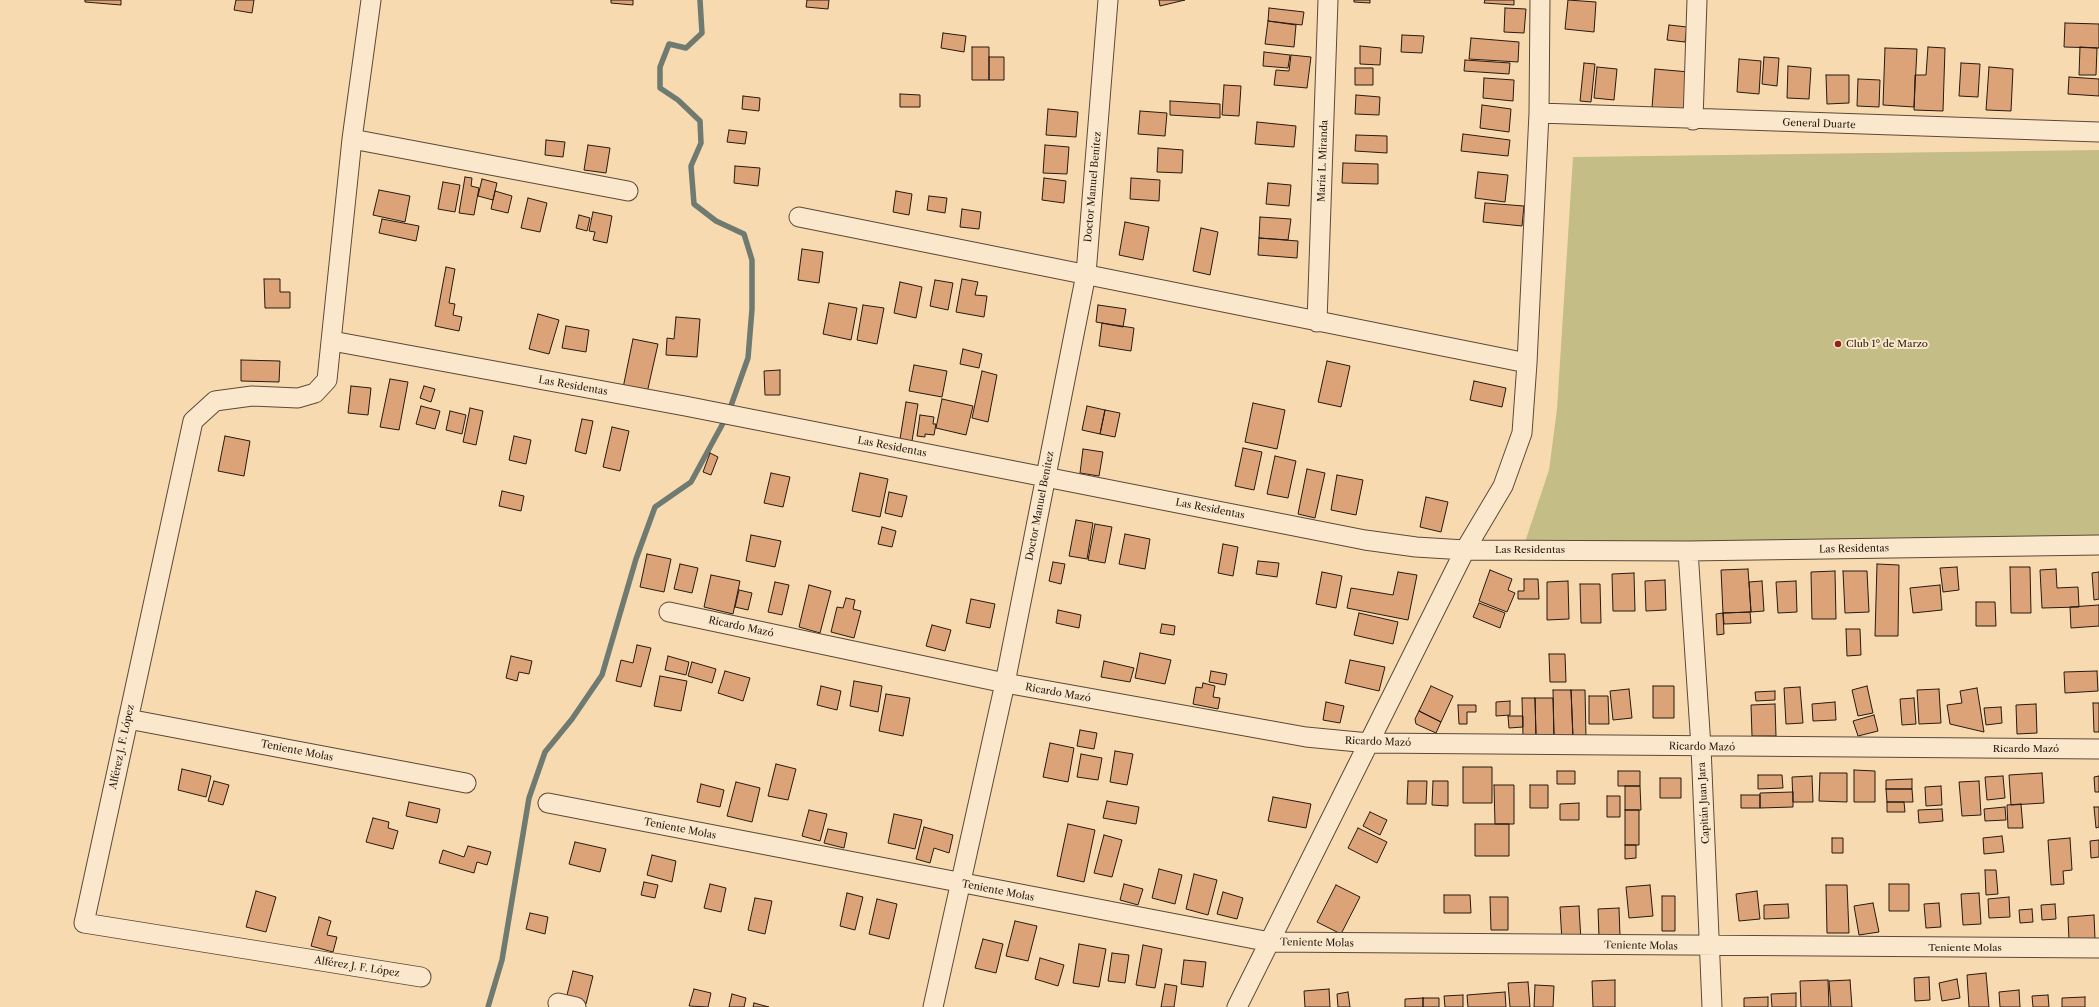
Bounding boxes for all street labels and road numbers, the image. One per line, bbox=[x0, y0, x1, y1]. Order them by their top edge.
street label: General Duarte bbox=[1782, 117, 1856, 131]
street label: María L. Miranda bbox=[1316, 120, 1330, 202]
street label: Doctor Manuel Benítez bbox=[1082, 131, 1104, 243]
street label: Las Residentas bbox=[537, 374, 609, 398]
street label: Las Residentas bbox=[856, 434, 928, 460]
street label: Doctor Manuel Benítez bbox=[1024, 450, 1056, 562]
street label: Las Residentas bbox=[1174, 496, 1246, 522]
street label: Las Residentas bbox=[1819, 542, 1889, 556]
street label: Las Residentas bbox=[1495, 544, 1565, 556]
street label: Ricardo Mazó bbox=[707, 614, 775, 640]
street label: Ricardo Mazó bbox=[1024, 681, 1092, 705]
street label: Alférez J. F. López bbox=[107, 704, 137, 790]
street label: Ricardo Mazó bbox=[1345, 735, 1411, 749]
street label: Teniente Molas bbox=[260, 738, 334, 764]
street label: Ricardo Mazó bbox=[1669, 740, 1735, 754]
street label: Ricardo Mazó bbox=[1993, 743, 2059, 755]
street label: Capitán Juan Jara bbox=[1696, 762, 1712, 844]
street label: Teniente Molas bbox=[643, 816, 717, 842]
street label: Teniente Molas bbox=[961, 878, 1035, 904]
street label: Teniente Molas bbox=[1280, 936, 1354, 950]
street label: Teniente Molas bbox=[1604, 939, 1678, 953]
street label: Teniente Molas bbox=[1928, 942, 2002, 954]
street label: Alférez J. F. López bbox=[313, 954, 401, 980]

